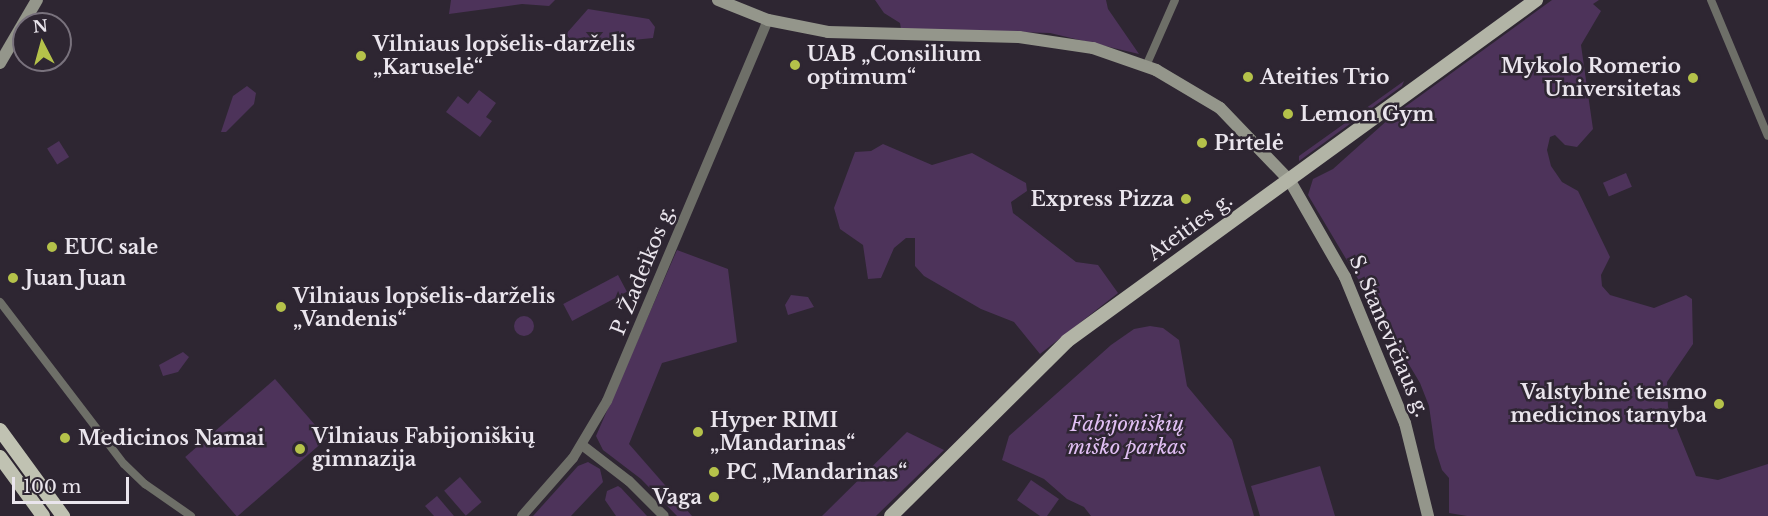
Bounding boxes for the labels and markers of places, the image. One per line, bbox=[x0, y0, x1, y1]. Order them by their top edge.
place label: Vilniaus lopšelis-darželis „Karuselė“ bbox=[373, 33, 635, 80]
place label: UAB „Consilium optimum“ bbox=[807, 42, 981, 89]
marker: Vilniaus lopšelis-darželis „Karuselė“ bbox=[354, 49, 368, 63]
place label: Mykolo Romerio Universitetas bbox=[1501, 54, 1681, 101]
marker: UAB „Consilium optimum“ bbox=[788, 58, 802, 72]
place label: Ateities Trio bbox=[1260, 65, 1390, 89]
marker: Ateities Trio bbox=[1241, 70, 1255, 84]
marker: Mykolo Romerio Universitetas bbox=[1686, 71, 1700, 85]
place label: Lemon Gym bbox=[1300, 102, 1434, 126]
marker: Lemon Gym bbox=[1281, 107, 1295, 121]
place label: Pirtelė bbox=[1214, 131, 1284, 155]
marker: Pirtelė bbox=[1195, 136, 1209, 150]
place label: Express Pizza bbox=[1031, 187, 1174, 211]
marker: Express Pizza bbox=[1179, 192, 1193, 206]
place label: EUC sale bbox=[64, 235, 158, 259]
marker: EUC sale bbox=[45, 240, 59, 254]
place label: Juan Juan bbox=[25, 266, 126, 290]
marker: Juan Juan bbox=[6, 271, 20, 285]
place label: Vilniaus lopšelis-darželis „Vandenis“ bbox=[293, 284, 555, 331]
marker: Vilniaus lopšelis-darželis „Vandenis“ bbox=[274, 300, 288, 314]
place label: Valstybinė teismo medicinos tarnyba bbox=[1510, 380, 1707, 427]
marker: Valstybinė teismo medicinos tarnyba bbox=[1712, 397, 1726, 411]
place label: Hyper RIMI „Mandarinas“ bbox=[710, 408, 855, 455]
place label: Vilniaus Fabijoniškių gimnazija bbox=[312, 425, 535, 472]
marker: Hyper RIMI „Mandarinas“ bbox=[691, 425, 705, 439]
place label: Medicinos Namai bbox=[78, 426, 265, 450]
marker: Medicinos Namai bbox=[56, 429, 74, 447]
marker: Vilniaus Fabijoniškių gimnazija bbox=[293, 442, 307, 456]
place label: PC „Mandarinas“ bbox=[726, 460, 907, 484]
marker: PC „Mandarinas“ bbox=[707, 465, 721, 479]
place label: Vaga bbox=[653, 485, 702, 509]
marker: Vaga bbox=[707, 490, 721, 504]

